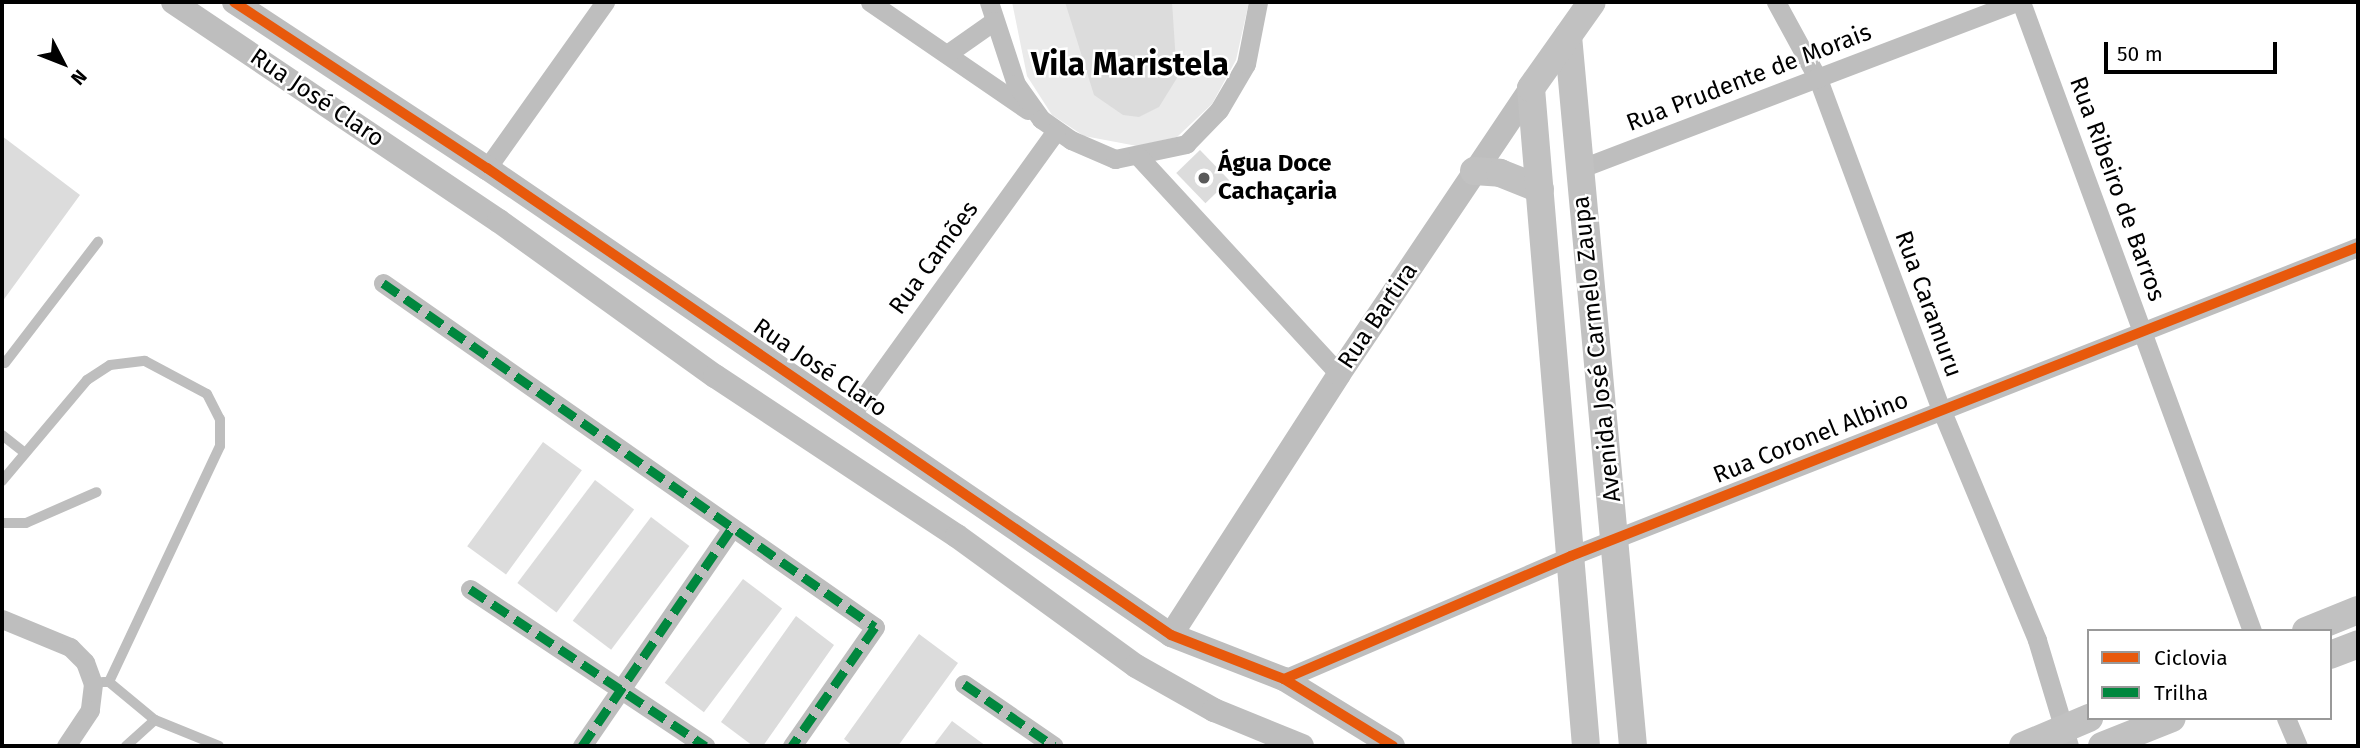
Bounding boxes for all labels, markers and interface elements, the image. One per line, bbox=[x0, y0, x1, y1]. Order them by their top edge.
street label: Rua Prudente de Morais bbox=[1623, 18, 1875, 138]
north arrow bbox=[28, 28, 98, 98]
scale bar bbox=[2108, 28, 2281, 72]
text: 50 m bbox=[2117, 41, 2163, 67]
street label: Rua José Claro bbox=[244, 43, 390, 153]
district label: Vila Maristela bbox=[1031, 45, 1229, 83]
text: N bbox=[66, 65, 92, 90]
street label: Rua Ribeiro de Barros bbox=[2063, 73, 2171, 305]
place label: Água Doce Cachaçaria bbox=[1218, 150, 1337, 206]
marker: Água Doce Cachaçaria bbox=[1196, 170, 1212, 186]
street label: Avenida José Carmelo Zaupa bbox=[1567, 194, 1627, 504]
street label: Rua Camões bbox=[883, 196, 985, 320]
street label: Rua Caramuru bbox=[1888, 227, 1968, 381]
street label: Rua Bartira bbox=[1332, 257, 1424, 375]
street label: Rua José Claro bbox=[747, 313, 893, 423]
street label: Rua Coronel Albino bbox=[1709, 386, 1913, 490]
legend bbox=[2087, 629, 2332, 720]
text: Ciclovia bbox=[2154, 645, 2228, 671]
text: Trilha bbox=[2154, 680, 2208, 706]

